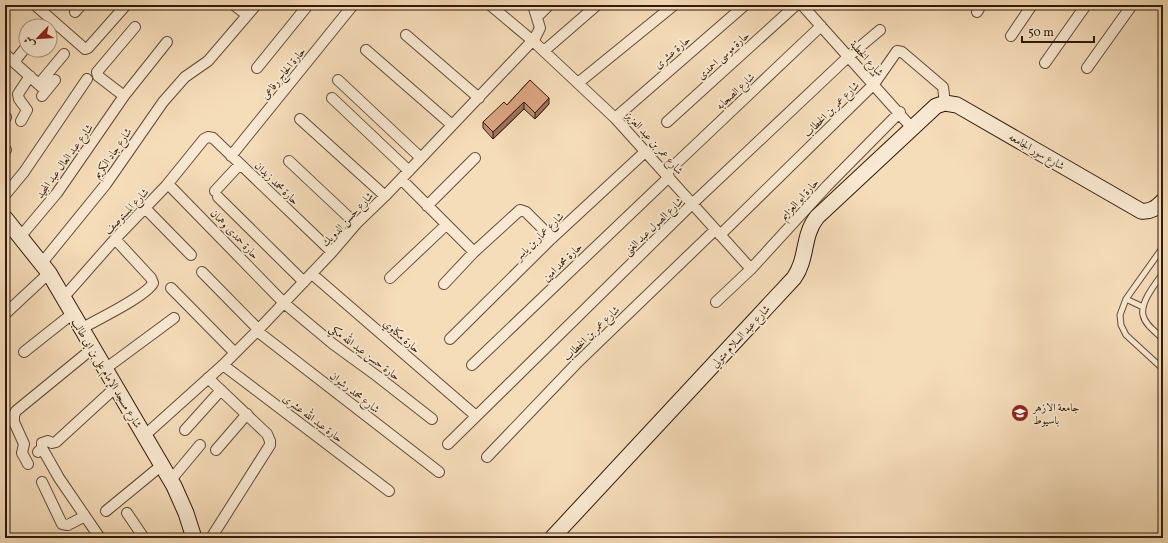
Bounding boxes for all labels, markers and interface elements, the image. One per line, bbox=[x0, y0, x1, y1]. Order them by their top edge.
north arrow bbox=[18, 18, 58, 58]
scale bar bbox=[1022, 18, 1094, 44]
text: 50 m bbox=[1028, 25, 1054, 41]
street label: حارة موسى احمدى bbox=[694, 28, 754, 84]
text: ش bbox=[21, 33, 39, 50]
street label: حارة عشرى bbox=[652, 33, 695, 73]
street label: شارع الخطبة bbox=[845, 38, 886, 81]
street label: حارة الحاج رفاعى bbox=[258, 44, 312, 104]
street label: شارع الصحابه bbox=[713, 70, 759, 115]
street label: شارع عمر بن الخطاب bbox=[801, 79, 864, 142]
street label: شارع عمر بن عبد العزيز bbox=[620, 109, 686, 179]
street label: شارع عبد العال عبد المجيد bbox=[33, 122, 98, 203]
street label: شارع جاد الكريم bbox=[90, 126, 137, 183]
street label: شارع سور الجامعه bbox=[1005, 130, 1067, 175]
street label: حارة محمد زيدان bbox=[250, 159, 302, 209]
street label: حارة ابو العزايم bbox=[777, 176, 824, 225]
street label: شارع المستوصف bbox=[101, 186, 154, 239]
street label: شارع حسن الدويك bbox=[319, 189, 378, 251]
street label: شارع الصول عبد الغنى bbox=[621, 195, 688, 260]
street label: حارة حمدى وهمان bbox=[206, 207, 262, 264]
street label: شارع عمار بن ياسر bbox=[511, 210, 569, 266]
street label: حارة محمد امين bbox=[540, 240, 587, 286]
street label: شارع عبد السلام متولي bbox=[708, 302, 775, 372]
street label: شارع عمر بن الخطاب bbox=[560, 303, 624, 366]
street label: شارع مسجد الإمام على بن ابى طالب bbox=[66, 316, 145, 432]
street label: حارة مكاوي bbox=[379, 317, 423, 358]
street label: حارة حسن عبد الله مكي bbox=[324, 319, 405, 387]
street label: شارع محمد رشوان bbox=[325, 369, 382, 418]
street label: حارة عبد الله عشرى bbox=[279, 389, 347, 447]
place label: جامعة الازهر باسيوط bbox=[1032, 401, 1080, 429]
school or university icon: جامعة الازهر باسيوط bbox=[1010, 403, 1030, 423]

